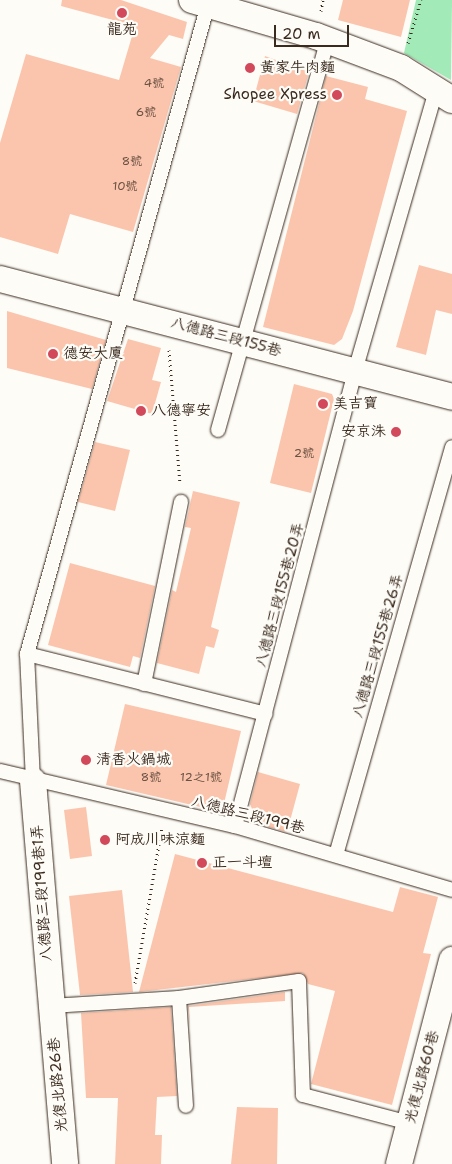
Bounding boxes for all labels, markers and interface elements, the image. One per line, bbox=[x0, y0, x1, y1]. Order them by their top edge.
marker: 龍苑 bbox=[116, 7, 128, 19]
scale bar bbox=[277, 15, 352, 47]
place label: 龍苑 bbox=[107, 21, 137, 39]
text: 20 m bbox=[282, 24, 321, 44]
place label: 黃家牛肉麵 bbox=[260, 59, 335, 77]
marker: 黃家牛肉麵 bbox=[244, 62, 256, 74]
house number: 4號 bbox=[144, 77, 164, 91]
place label: Shopee Xpress bbox=[223, 86, 327, 104]
marker: Shopee Xpress bbox=[331, 89, 343, 101]
house number: 6號 bbox=[136, 106, 156, 120]
house number: 8號 bbox=[122, 155, 142, 169]
house number: 10號 bbox=[112, 180, 138, 194]
street label: 八德路三段155巷 bbox=[169, 314, 283, 360]
place label: 德安大廈 bbox=[63, 345, 123, 363]
marker: 德安大廈 bbox=[47, 348, 59, 360]
place label: 美吉寶 bbox=[333, 395, 378, 413]
marker: 美吉寶 bbox=[317, 398, 329, 410]
place label: 八德寧安 bbox=[151, 402, 211, 420]
marker: 八德寧安 bbox=[135, 405, 147, 417]
place label: 安京洙 bbox=[341, 423, 386, 441]
marker: 安京洙 bbox=[390, 426, 402, 438]
house number: 2號 bbox=[294, 447, 314, 461]
street label: 八德路三段155巷20弄 bbox=[252, 521, 308, 669]
street label: 八德路三段155巷26弄 bbox=[349, 572, 407, 720]
place label: 清香火鍋城 bbox=[96, 751, 171, 769]
marker: 清香火鍋城 bbox=[80, 754, 92, 766]
house number: 8號 bbox=[141, 771, 161, 785]
house number: 12之1號 bbox=[180, 771, 222, 785]
street label: 八德路三段199巷 bbox=[190, 792, 306, 838]
street label: 八德路三段199巷1弄 bbox=[28, 824, 56, 962]
place label: 阿成川味涼麵 bbox=[115, 831, 205, 849]
marker: 阿成川味涼麵 bbox=[99, 834, 111, 846]
place label: 正一斗壇 bbox=[212, 854, 272, 872]
marker: 正一斗壇 bbox=[196, 857, 208, 869]
street label: 光復北路60巷 bbox=[401, 1028, 443, 1126]
street label: 光復北路26巷 bbox=[45, 1037, 71, 1133]

